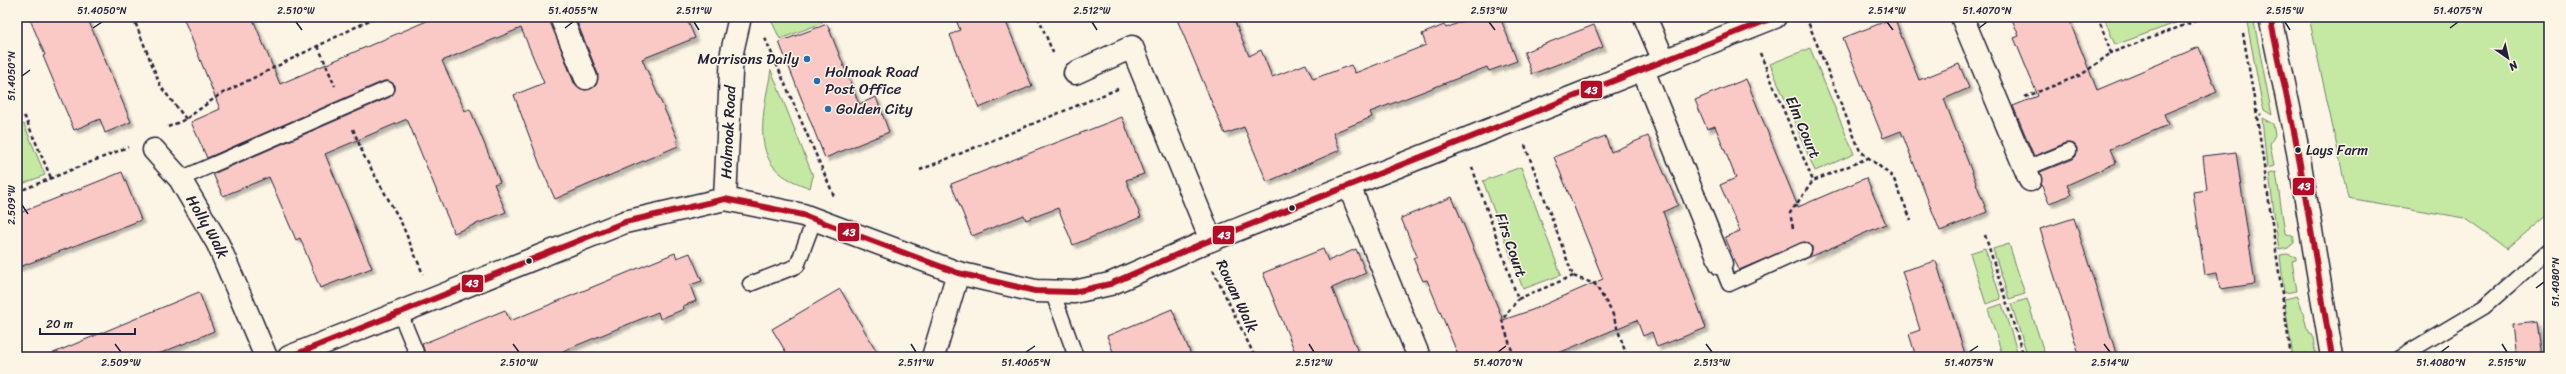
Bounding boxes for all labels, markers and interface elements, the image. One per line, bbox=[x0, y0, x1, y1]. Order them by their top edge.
text: 51.4050°N bbox=[77, 2, 127, 20]
text: 2.510°W bbox=[277, 2, 315, 20]
text: 51.4055°N bbox=[548, 2, 598, 20]
text: 2.511°W bbox=[676, 2, 712, 20]
text: 2.512°W bbox=[1074, 2, 1111, 20]
text: 2.513°W bbox=[1471, 2, 1508, 20]
text: 2.514°W bbox=[1868, 2, 1906, 20]
text: 51.4070°N bbox=[1962, 2, 2012, 20]
text: 2.515°W bbox=[2266, 2, 2304, 20]
text: 51.4075°N bbox=[2433, 2, 2483, 20]
north arrow bbox=[2488, 38, 2528, 78]
place label: Morrisons Daily bbox=[698, 46, 799, 72]
text: 51.4050°N bbox=[3, 51, 21, 101]
marker: Morrisons Daily bbox=[802, 54, 812, 64]
text: N bbox=[2505, 55, 2523, 76]
place label: Holmoak Road Post Office bbox=[825, 59, 919, 102]
marker: Holmoak Road Post Office bbox=[812, 76, 822, 86]
line badge: 43 bbox=[1580, 80, 1603, 99]
text: 43 bbox=[1584, 81, 1598, 100]
street label: Holmoak Road bbox=[713, 84, 743, 179]
street label: Elm Court bbox=[1778, 92, 1828, 163]
place label: Golden City bbox=[836, 96, 913, 122]
marker: Golden City bbox=[823, 104, 833, 114]
place label: Lays Farm bbox=[2306, 138, 2368, 163]
marker: Lays Farm bbox=[2293, 145, 2303, 155]
line badge: 43 bbox=[2292, 177, 2315, 196]
text: 43 bbox=[2297, 177, 2311, 196]
text: 2.509°W bbox=[3, 185, 21, 225]
street label: Holly Walk bbox=[179, 190, 236, 263]
unlabelled marker bbox=[1287, 203, 1297, 213]
street label: Firs Court bbox=[1488, 209, 1534, 281]
line badge: 43 bbox=[837, 222, 860, 242]
text: 43 bbox=[842, 223, 856, 242]
line badge: 43 bbox=[1212, 225, 1235, 245]
text: 43 bbox=[1217, 226, 1231, 245]
street label: Rowan Walk bbox=[1209, 255, 1266, 338]
unlabelled marker bbox=[524, 256, 534, 266]
text: 51.4080°N bbox=[2547, 257, 2565, 307]
line badge: 43 bbox=[461, 274, 484, 293]
text: 43 bbox=[465, 274, 479, 293]
scale bar bbox=[40, 310, 135, 336]
text: 20 m bbox=[46, 313, 73, 335]
text: 2.509°W bbox=[101, 354, 141, 372]
text: 2.510°W bbox=[500, 354, 538, 372]
text: 2.511°W bbox=[898, 354, 934, 372]
text: 51.4065°N bbox=[1002, 354, 1051, 372]
text: 2.512°W bbox=[1296, 354, 1333, 372]
text: 51.4070°N bbox=[1473, 354, 1523, 372]
text: 2.513°W bbox=[1694, 354, 1731, 372]
text: 51.4075°N bbox=[1944, 354, 1994, 372]
text: 2.514°W bbox=[2091, 354, 2129, 372]
text: 51.4080°N bbox=[2416, 354, 2466, 372]
text: 2.515°W bbox=[2488, 354, 2526, 372]

